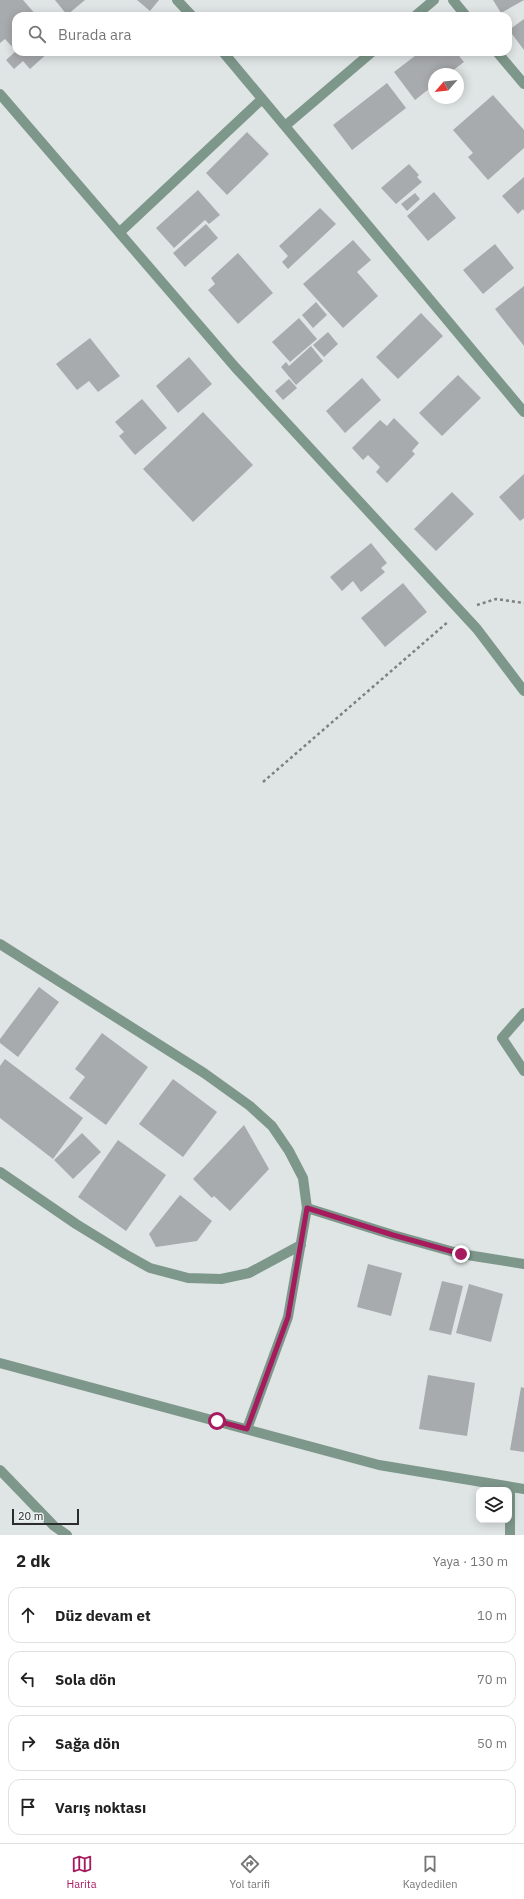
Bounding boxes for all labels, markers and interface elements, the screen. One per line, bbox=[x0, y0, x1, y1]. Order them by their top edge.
search box bbox=[12, 12, 512, 56]
icon: search bbox=[26, 23, 48, 45]
text: Burada ara bbox=[58, 25, 132, 44]
north arrow bbox=[428, 68, 464, 104]
route end bbox=[452, 1245, 470, 1263]
route start bbox=[208, 1412, 226, 1430]
map controls bbox=[476, 1487, 512, 1523]
button: layers bbox=[476, 1487, 512, 1523]
scale bar bbox=[12, 1507, 79, 1526]
text: 20 m bbox=[18, 1509, 43, 1523]
text: 2 dk bbox=[16, 1550, 50, 1572]
text: Yaya · 130 m bbox=[433, 1553, 508, 1570]
icon: ahead bbox=[17, 1604, 39, 1626]
text: Düz devam et bbox=[55, 1606, 151, 1625]
text: 10 m bbox=[477, 1607, 507, 1624]
icon: left bbox=[17, 1668, 39, 1690]
text: Sola dön bbox=[55, 1670, 116, 1689]
text: 70 m bbox=[477, 1671, 507, 1688]
icon: right bbox=[17, 1732, 39, 1754]
text: Sağa dön bbox=[55, 1734, 120, 1753]
text: 50 m bbox=[477, 1735, 507, 1752]
icon: arrive bbox=[17, 1796, 39, 1818]
text: Varış noktası bbox=[55, 1798, 146, 1817]
tab: Harita bbox=[66, 1853, 97, 1891]
tab: Yol tarifi bbox=[229, 1853, 270, 1891]
tab: Kaydedilen bbox=[403, 1853, 458, 1891]

